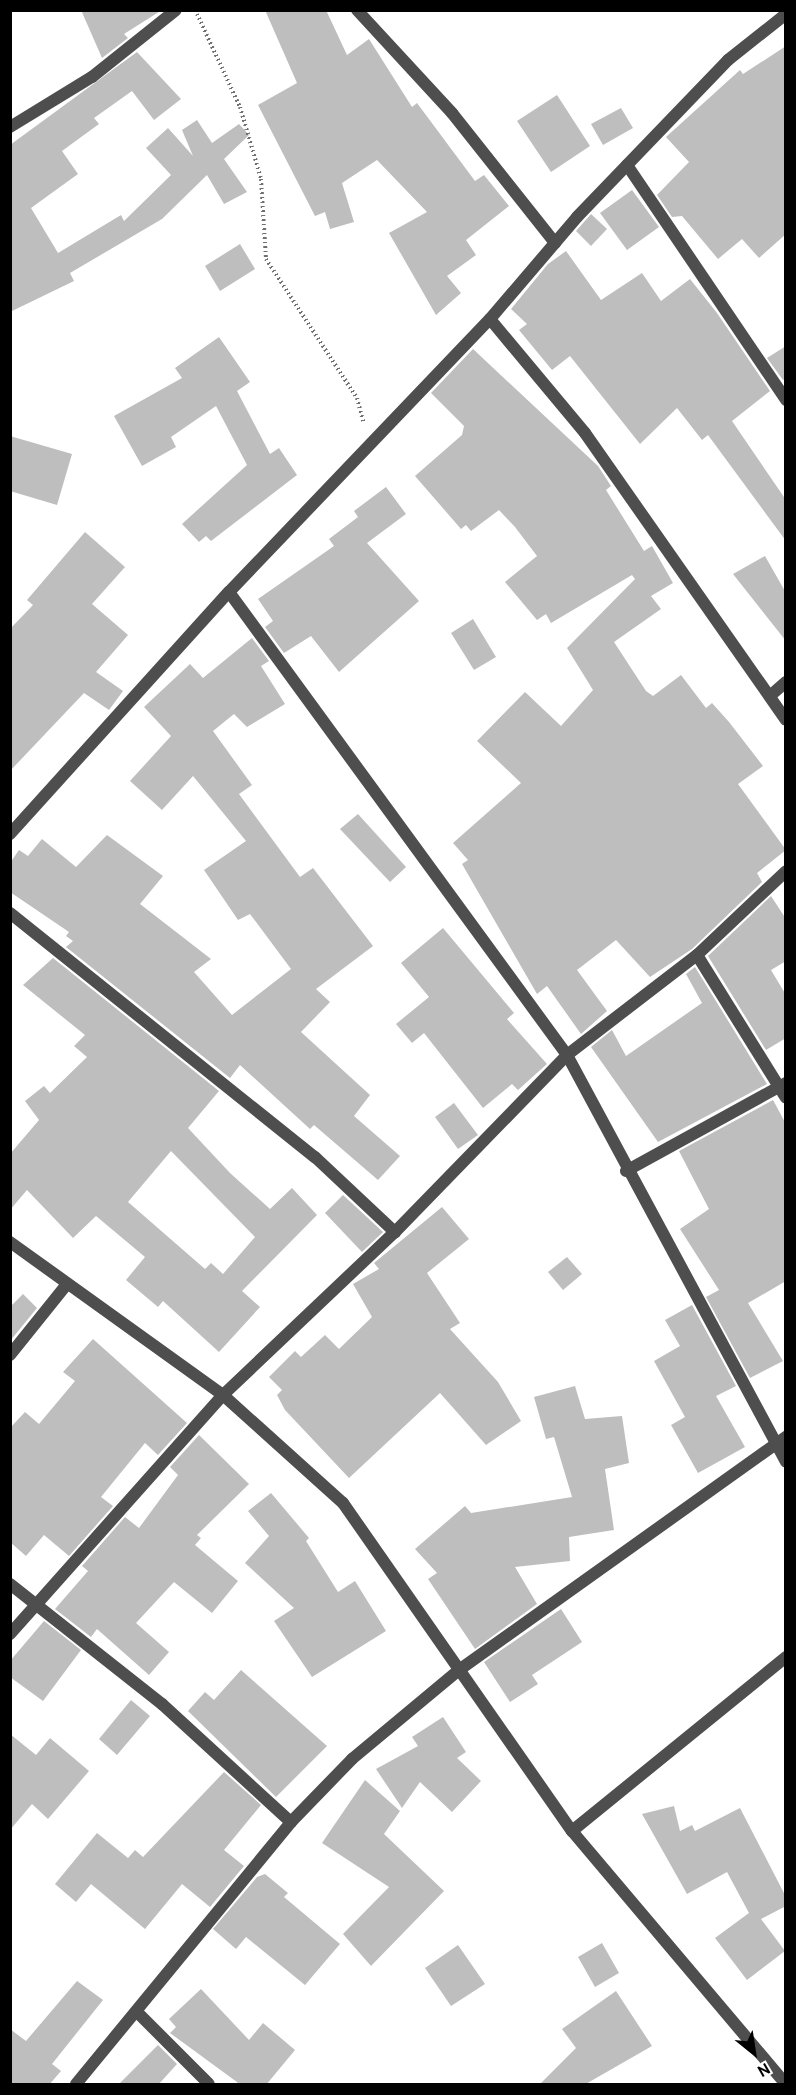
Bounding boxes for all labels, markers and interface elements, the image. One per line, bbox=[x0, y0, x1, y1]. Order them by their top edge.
north arrow bbox=[724, 2023, 784, 2083]
text: N bbox=[753, 2057, 773, 2080]

